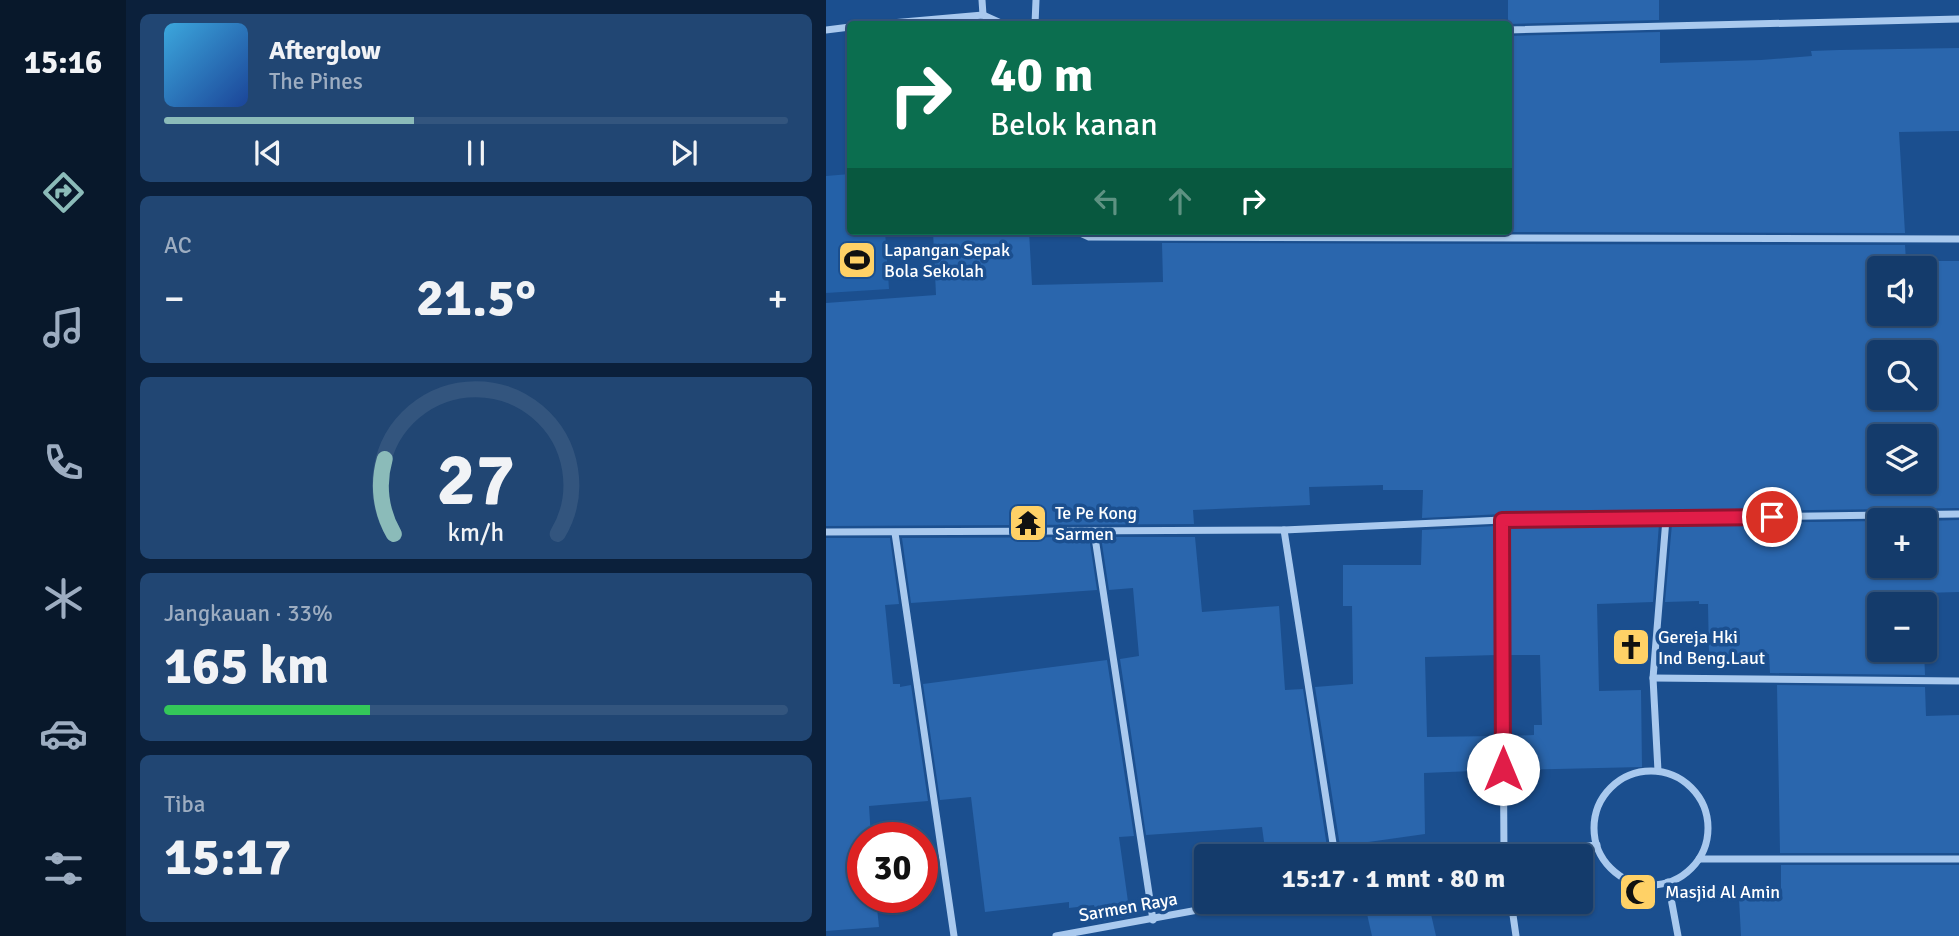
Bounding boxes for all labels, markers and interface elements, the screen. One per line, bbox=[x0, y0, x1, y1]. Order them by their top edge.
text: Afterglow bbox=[269, 35, 381, 67]
text: 15:16 bbox=[24, 43, 102, 82]
text: 40 m bbox=[990, 45, 1093, 105]
icon: right bbox=[875, 49, 966, 140]
text: The Pines bbox=[269, 67, 363, 96]
text: Belok kanan bbox=[990, 105, 1158, 144]
icon: previous bbox=[249, 134, 287, 172]
icon: pause bbox=[457, 134, 495, 172]
icon: next bbox=[665, 134, 703, 172]
icon: directions bbox=[39, 168, 88, 217]
icon: left bbox=[1088, 182, 1126, 220]
icon: ahead bbox=[1161, 182, 1199, 220]
icon: right bbox=[1234, 182, 1272, 220]
text: AC bbox=[164, 231, 192, 260]
sports icon: Lapangan Sepak Bola Sekolah bbox=[836, 239, 878, 281]
place label: Lapangan Sepak Bola Sekolah bbox=[884, 239, 1010, 282]
map controls bbox=[1867, 256, 1937, 662]
button: sound bbox=[1867, 256, 1937, 326]
text: 21.5° bbox=[416, 266, 536, 330]
text: − bbox=[164, 275, 185, 322]
text: + bbox=[767, 275, 788, 322]
icon: music bbox=[39, 303, 88, 352]
button: search bbox=[1867, 340, 1937, 410]
button: layers bbox=[1867, 424, 1937, 494]
text: 27 bbox=[437, 436, 515, 525]
icon: phone bbox=[39, 438, 88, 487]
pin bbox=[1742, 487, 1802, 547]
icon: arrive bbox=[1753, 498, 1791, 536]
temple icon: Te Pe Kong Sarmen bbox=[1007, 502, 1049, 544]
place label: Te Pe Kong Sarmen bbox=[1055, 502, 1137, 545]
button: + bbox=[1867, 508, 1937, 578]
text: km/h bbox=[448, 517, 504, 548]
icon: climate bbox=[39, 574, 88, 623]
button: − bbox=[1867, 592, 1937, 662]
text: Jangkauan · 33% bbox=[164, 599, 333, 628]
church icon: Gereja Hki Ind Beng.Laut bbox=[1610, 626, 1652, 668]
place label: Gereja Hki Ind Beng.Laut bbox=[1658, 626, 1765, 669]
text: 165 km bbox=[164, 634, 329, 698]
icon: car bbox=[39, 709, 88, 758]
position arrow bbox=[1466, 732, 1540, 806]
text: Tiba bbox=[164, 790, 205, 819]
speed limit sign: 30 bbox=[847, 822, 938, 913]
text: 15:17 bbox=[164, 825, 292, 889]
icon: filters bbox=[39, 844, 88, 893]
text: 15:17 · 1 mnt · 80 m bbox=[1282, 863, 1505, 895]
mosque icon: Masjid Al Amin bbox=[1617, 871, 1659, 913]
place label: Masjid Al Amin bbox=[1665, 881, 1780, 903]
street label: Sarmen Raya bbox=[1077, 888, 1179, 926]

